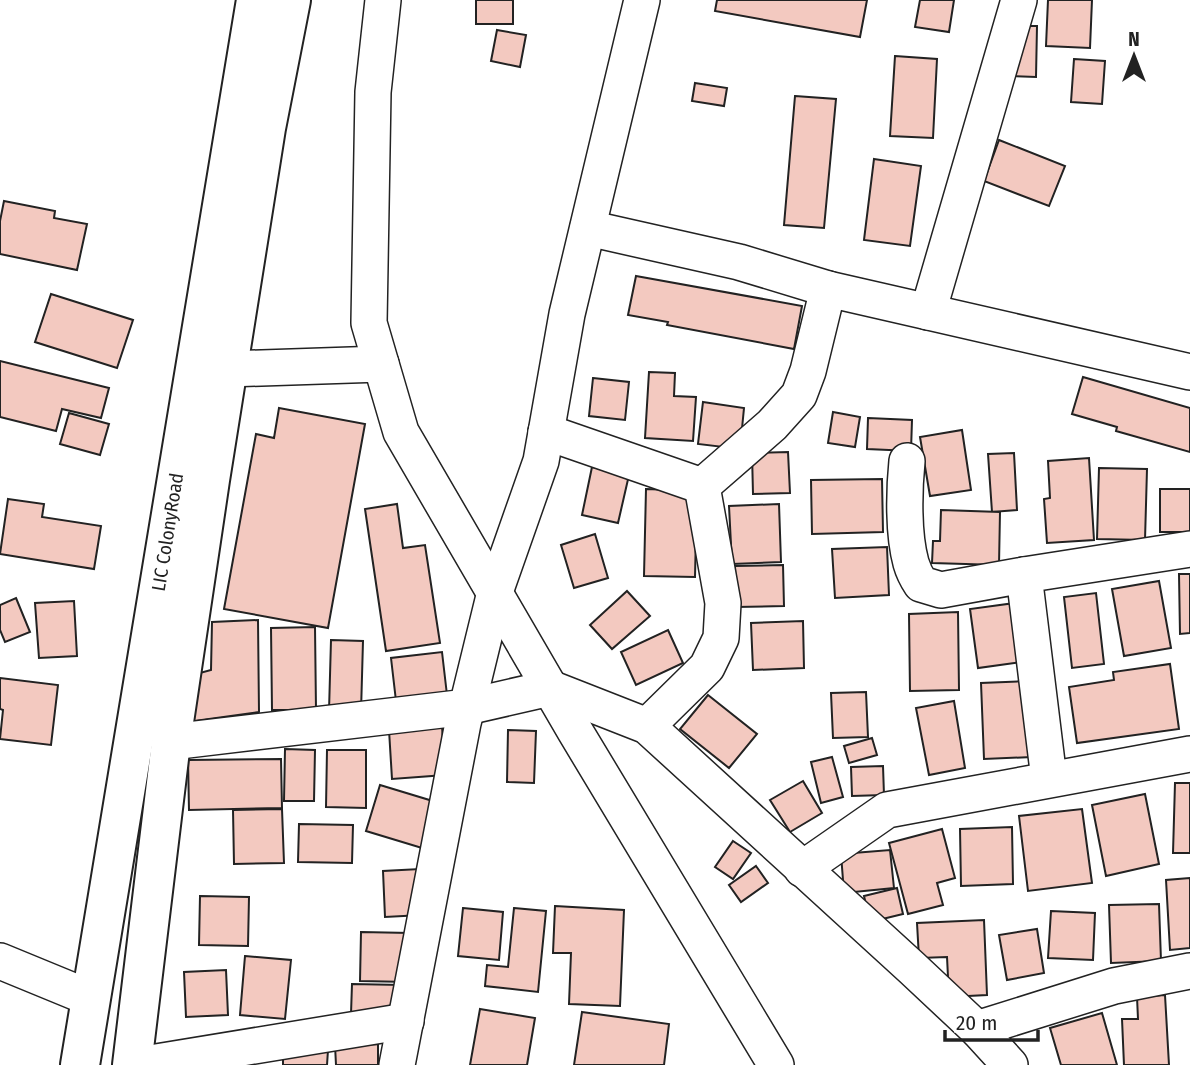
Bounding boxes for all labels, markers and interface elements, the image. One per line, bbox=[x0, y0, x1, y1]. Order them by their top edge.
north arrow bbox=[1099, 21, 1169, 91]
text: N bbox=[1128, 28, 1140, 51]
street label: LIC ColonyRoad bbox=[147, 471, 188, 593]
scale bar bbox=[945, 998, 1038, 1042]
text: 20 m bbox=[956, 1010, 997, 1036]

